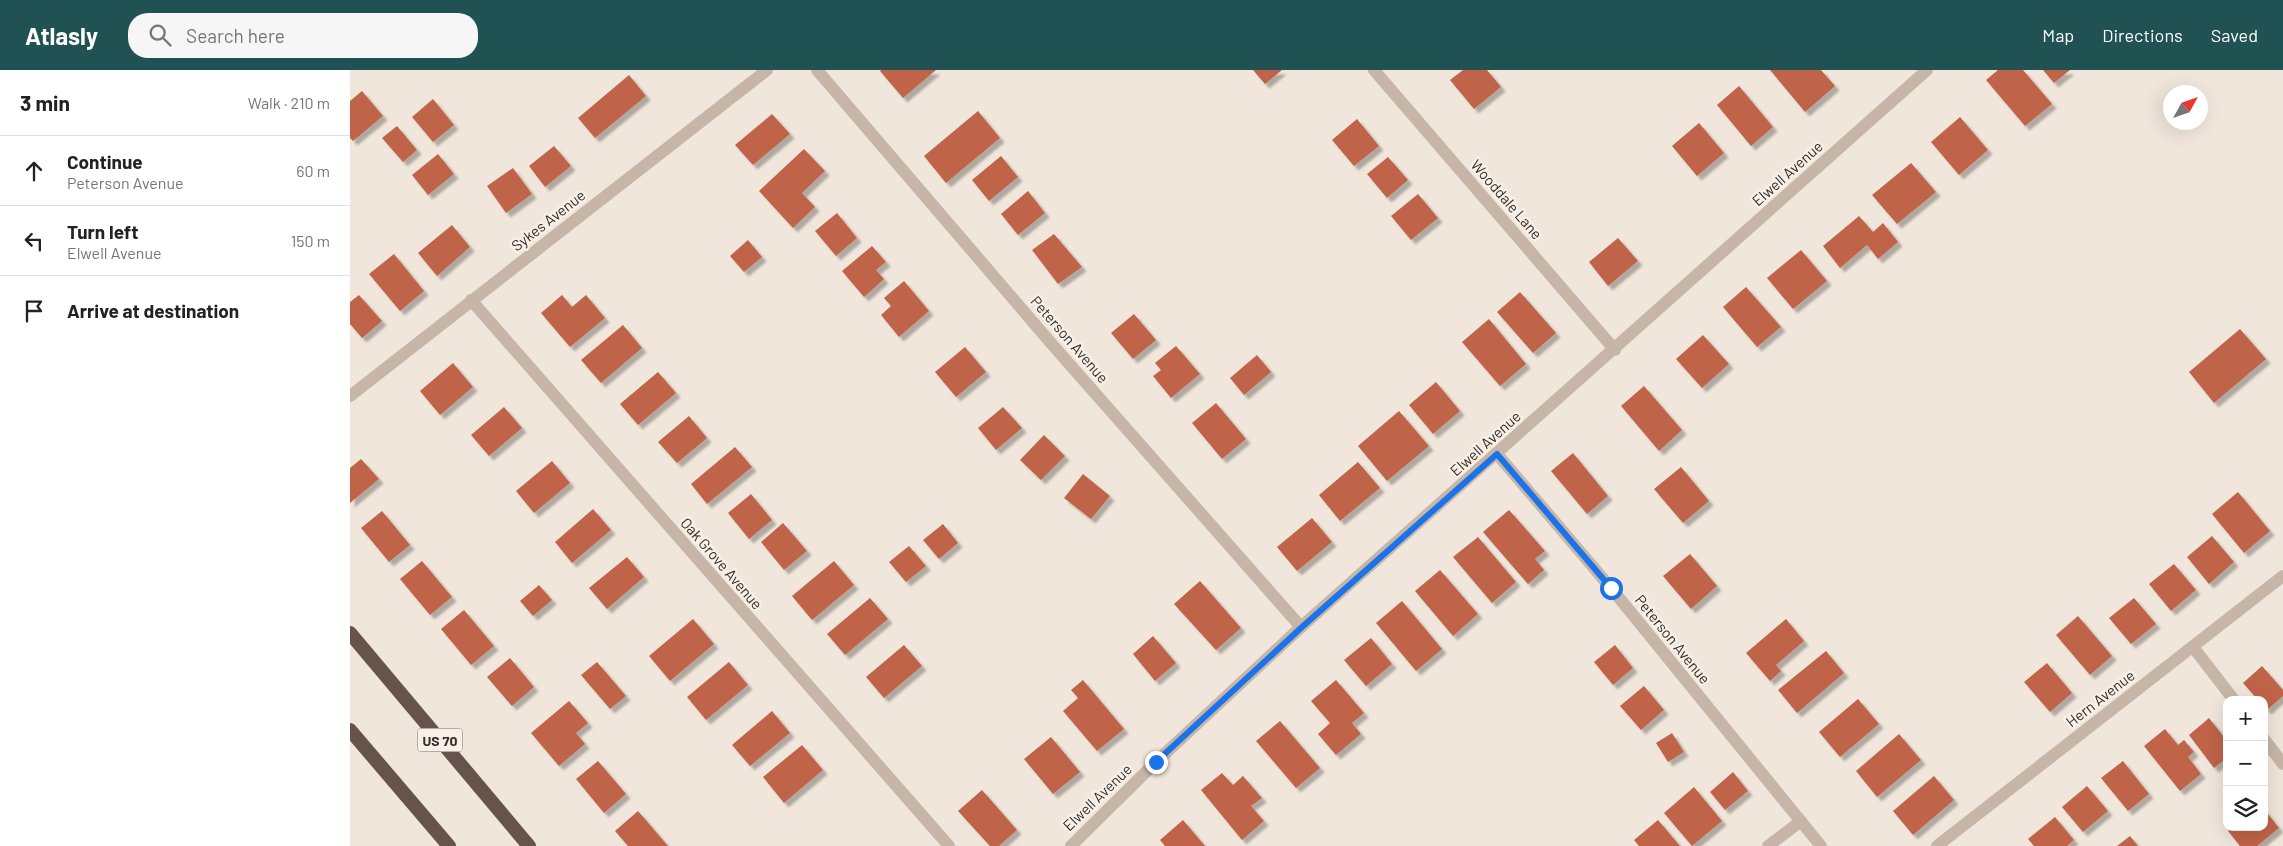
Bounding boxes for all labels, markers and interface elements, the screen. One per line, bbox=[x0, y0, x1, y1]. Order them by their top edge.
search box bbox=[128, 13, 478, 58]
text: Atlasly bbox=[25, 21, 98, 50]
icon: search bbox=[146, 21, 174, 49]
text: Search here bbox=[186, 24, 285, 47]
text: Map bbox=[2042, 24, 2074, 46]
text: Directions bbox=[2102, 24, 2183, 46]
text: Saved bbox=[2211, 24, 2258, 46]
north arrow bbox=[2163, 85, 2208, 130]
text: 3 min bbox=[20, 90, 70, 115]
text: Walk · 210 m bbox=[248, 93, 330, 112]
street label: Elwell Avenue bbox=[1748, 137, 1826, 209]
text: Continue bbox=[67, 150, 143, 173]
street label: Wooddale Lane bbox=[1468, 156, 1546, 242]
icon: ahead bbox=[20, 157, 48, 185]
text: 60 m bbox=[296, 161, 330, 180]
text: Peterson Avenue bbox=[67, 173, 184, 192]
street label: Sykes Avenue bbox=[508, 186, 588, 254]
text: Turn left bbox=[67, 220, 138, 243]
icon: left bbox=[20, 227, 48, 255]
text: 150 m bbox=[291, 231, 330, 250]
text: Elwell Avenue bbox=[67, 243, 162, 262]
street label: Peterson Avenue bbox=[1027, 292, 1113, 386]
icon: arrive bbox=[20, 297, 48, 325]
text: Arrive at destination bbox=[67, 299, 239, 322]
street label: Elwell Avenue bbox=[1446, 407, 1524, 479]
street label: Oak Grove Avenue bbox=[677, 514, 767, 612]
route start bbox=[1600, 577, 1623, 600]
street label: Peterson Avenue bbox=[1632, 591, 1714, 687]
street label: Hern Avenue bbox=[2062, 666, 2138, 730]
map controls bbox=[2223, 696, 2268, 831]
button: + bbox=[2223, 696, 2268, 741]
road number: US 70 bbox=[418, 728, 462, 752]
button: − bbox=[2223, 741, 2268, 786]
route end bbox=[1145, 751, 1168, 774]
street label: Elwell Avenue bbox=[1059, 760, 1135, 834]
button: layers bbox=[2223, 786, 2268, 831]

